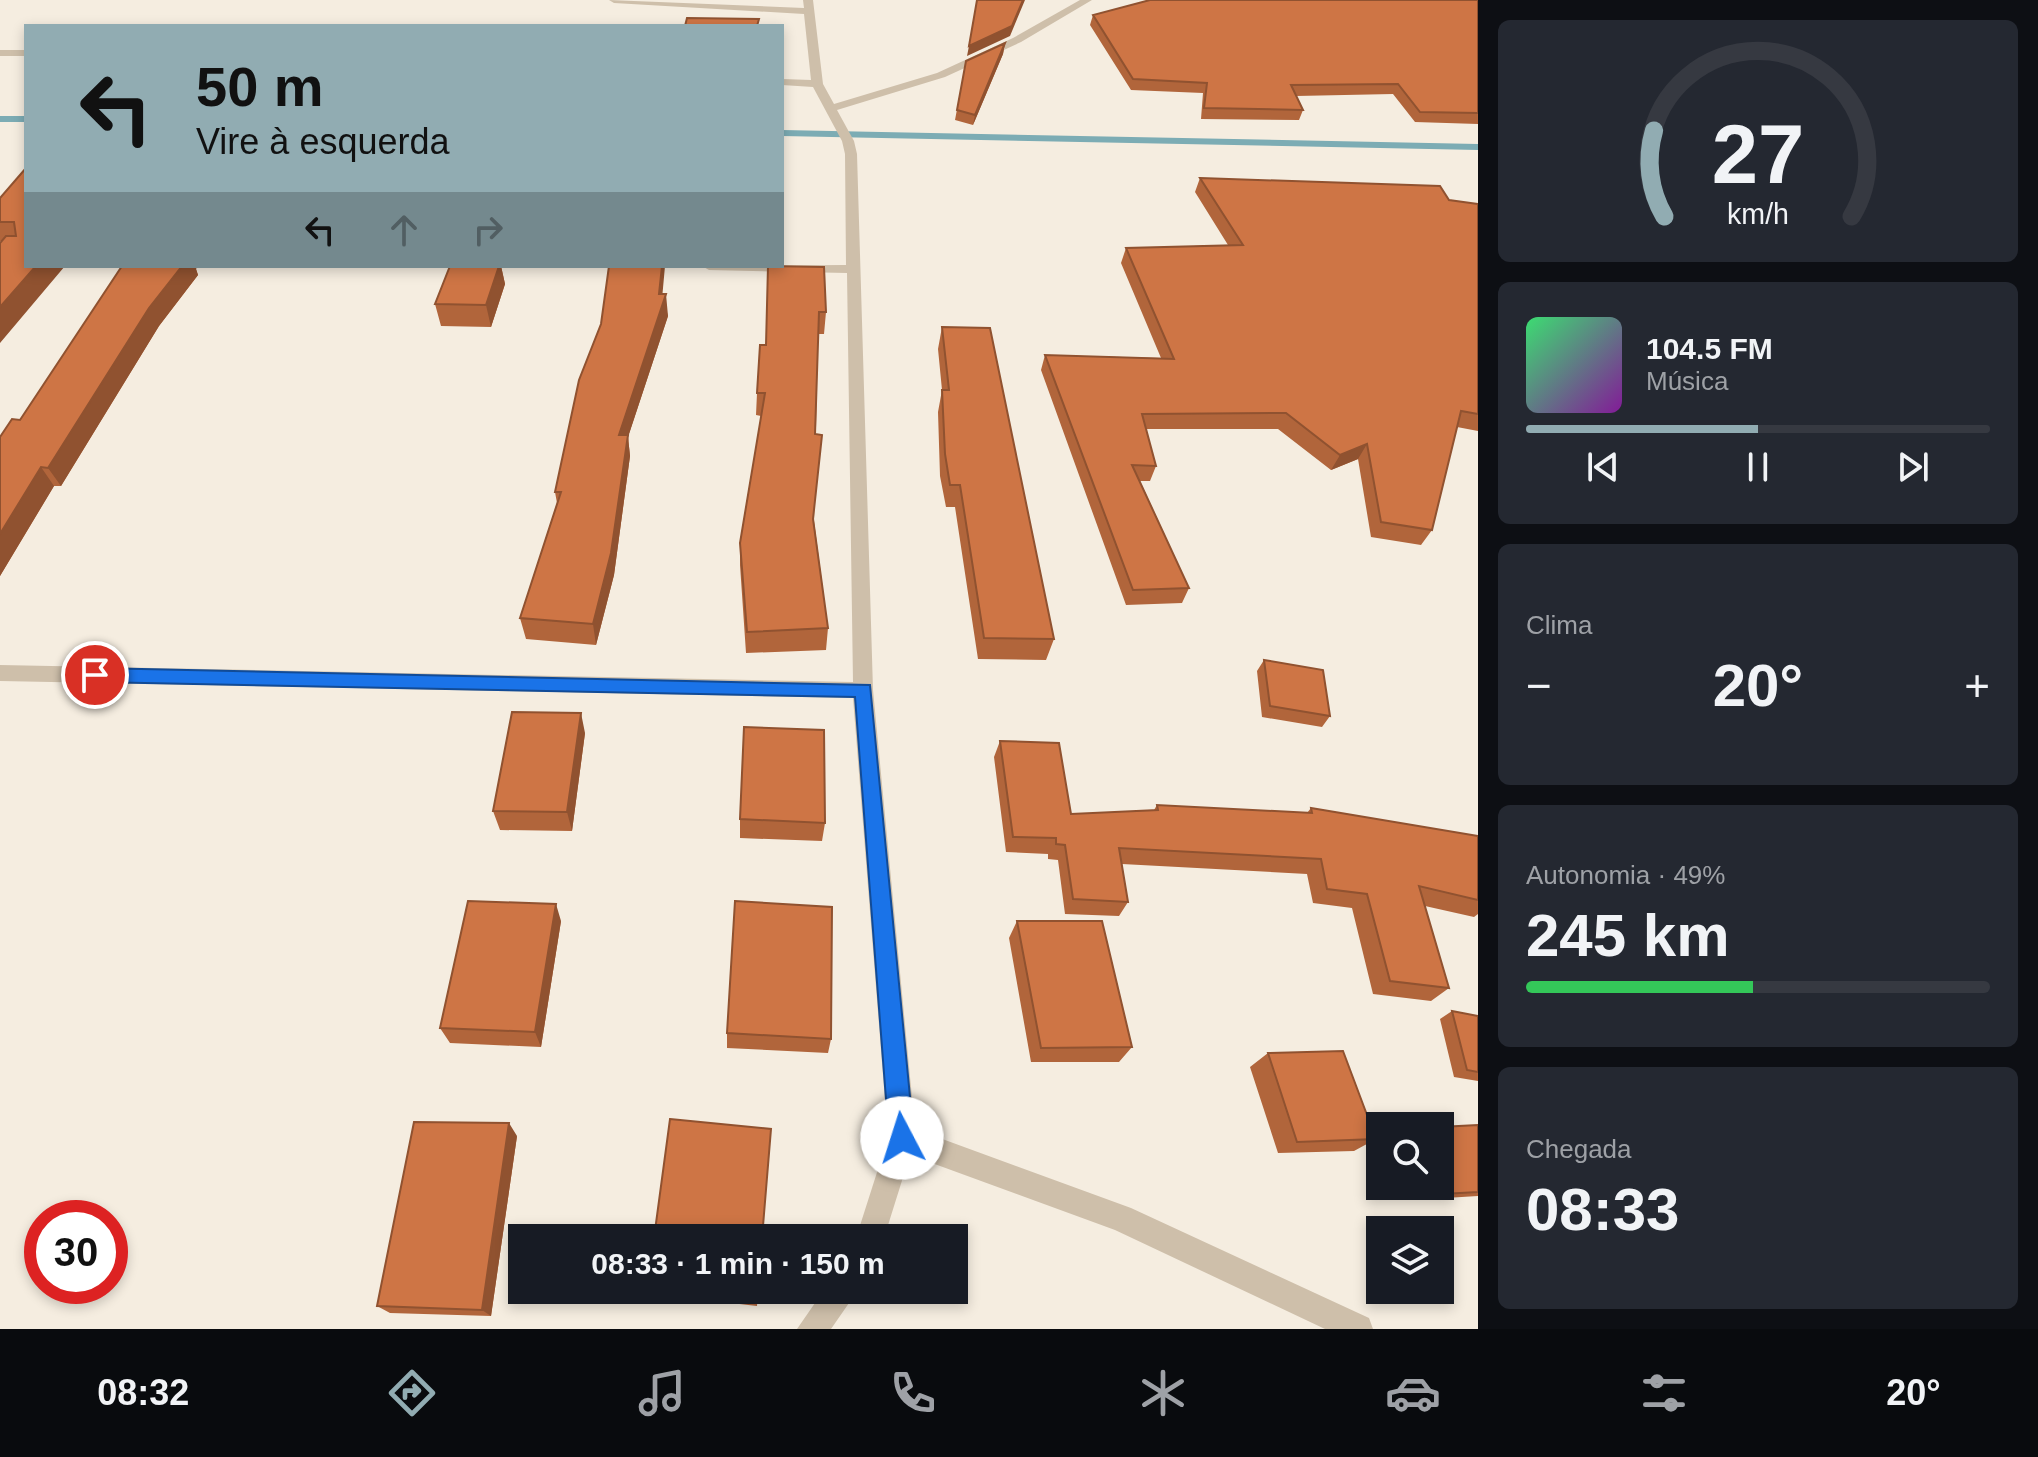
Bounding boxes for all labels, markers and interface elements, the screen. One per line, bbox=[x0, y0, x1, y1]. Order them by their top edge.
text: 50 m bbox=[196, 55, 324, 118]
icon: left bbox=[64, 56, 168, 160]
text: 27 bbox=[1712, 107, 1804, 200]
text: Vire à esquerda bbox=[196, 121, 450, 162]
text: km/h bbox=[1727, 198, 1789, 230]
icon: left bbox=[298, 208, 342, 252]
icon: ahead bbox=[382, 208, 426, 252]
icon: right bbox=[466, 208, 510, 252]
text: 104.5 FM bbox=[1646, 332, 1773, 365]
text: Música bbox=[1646, 366, 1728, 396]
icon: previous bbox=[1581, 445, 1625, 489]
icon: pause bbox=[1736, 445, 1780, 489]
icon: next bbox=[1891, 445, 1935, 489]
text: Clima bbox=[1526, 610, 1592, 640]
pin bbox=[61, 641, 129, 709]
text: 20° bbox=[1713, 652, 1803, 719]
icon: arrive bbox=[73, 653, 117, 697]
text: − bbox=[1526, 661, 1552, 710]
text: + bbox=[1964, 661, 1990, 710]
text: Autonomia · 49% bbox=[1526, 860, 1725, 890]
text: 245 km bbox=[1526, 902, 1730, 969]
position arrow bbox=[860, 1096, 944, 1180]
map controls bbox=[1366, 1112, 1454, 1304]
button: search bbox=[1366, 1112, 1454, 1200]
text: Chegada bbox=[1526, 1134, 1632, 1164]
text: 08:33 bbox=[1526, 1176, 1679, 1243]
speed limit sign: 30 bbox=[24, 1200, 128, 1304]
button: layers bbox=[1366, 1216, 1454, 1304]
text: 08:33 · 1 min · 150 m bbox=[591, 1247, 885, 1280]
icon: directions bbox=[384, 1365, 440, 1421]
icon: music bbox=[634, 1365, 690, 1421]
icon: phone bbox=[885, 1365, 941, 1421]
icon: climate bbox=[1135, 1365, 1191, 1421]
icon: car bbox=[1385, 1365, 1441, 1421]
icon: filters bbox=[1636, 1365, 1692, 1421]
text: 08:32 bbox=[97, 1372, 189, 1413]
text: 20° bbox=[1886, 1372, 1941, 1413]

